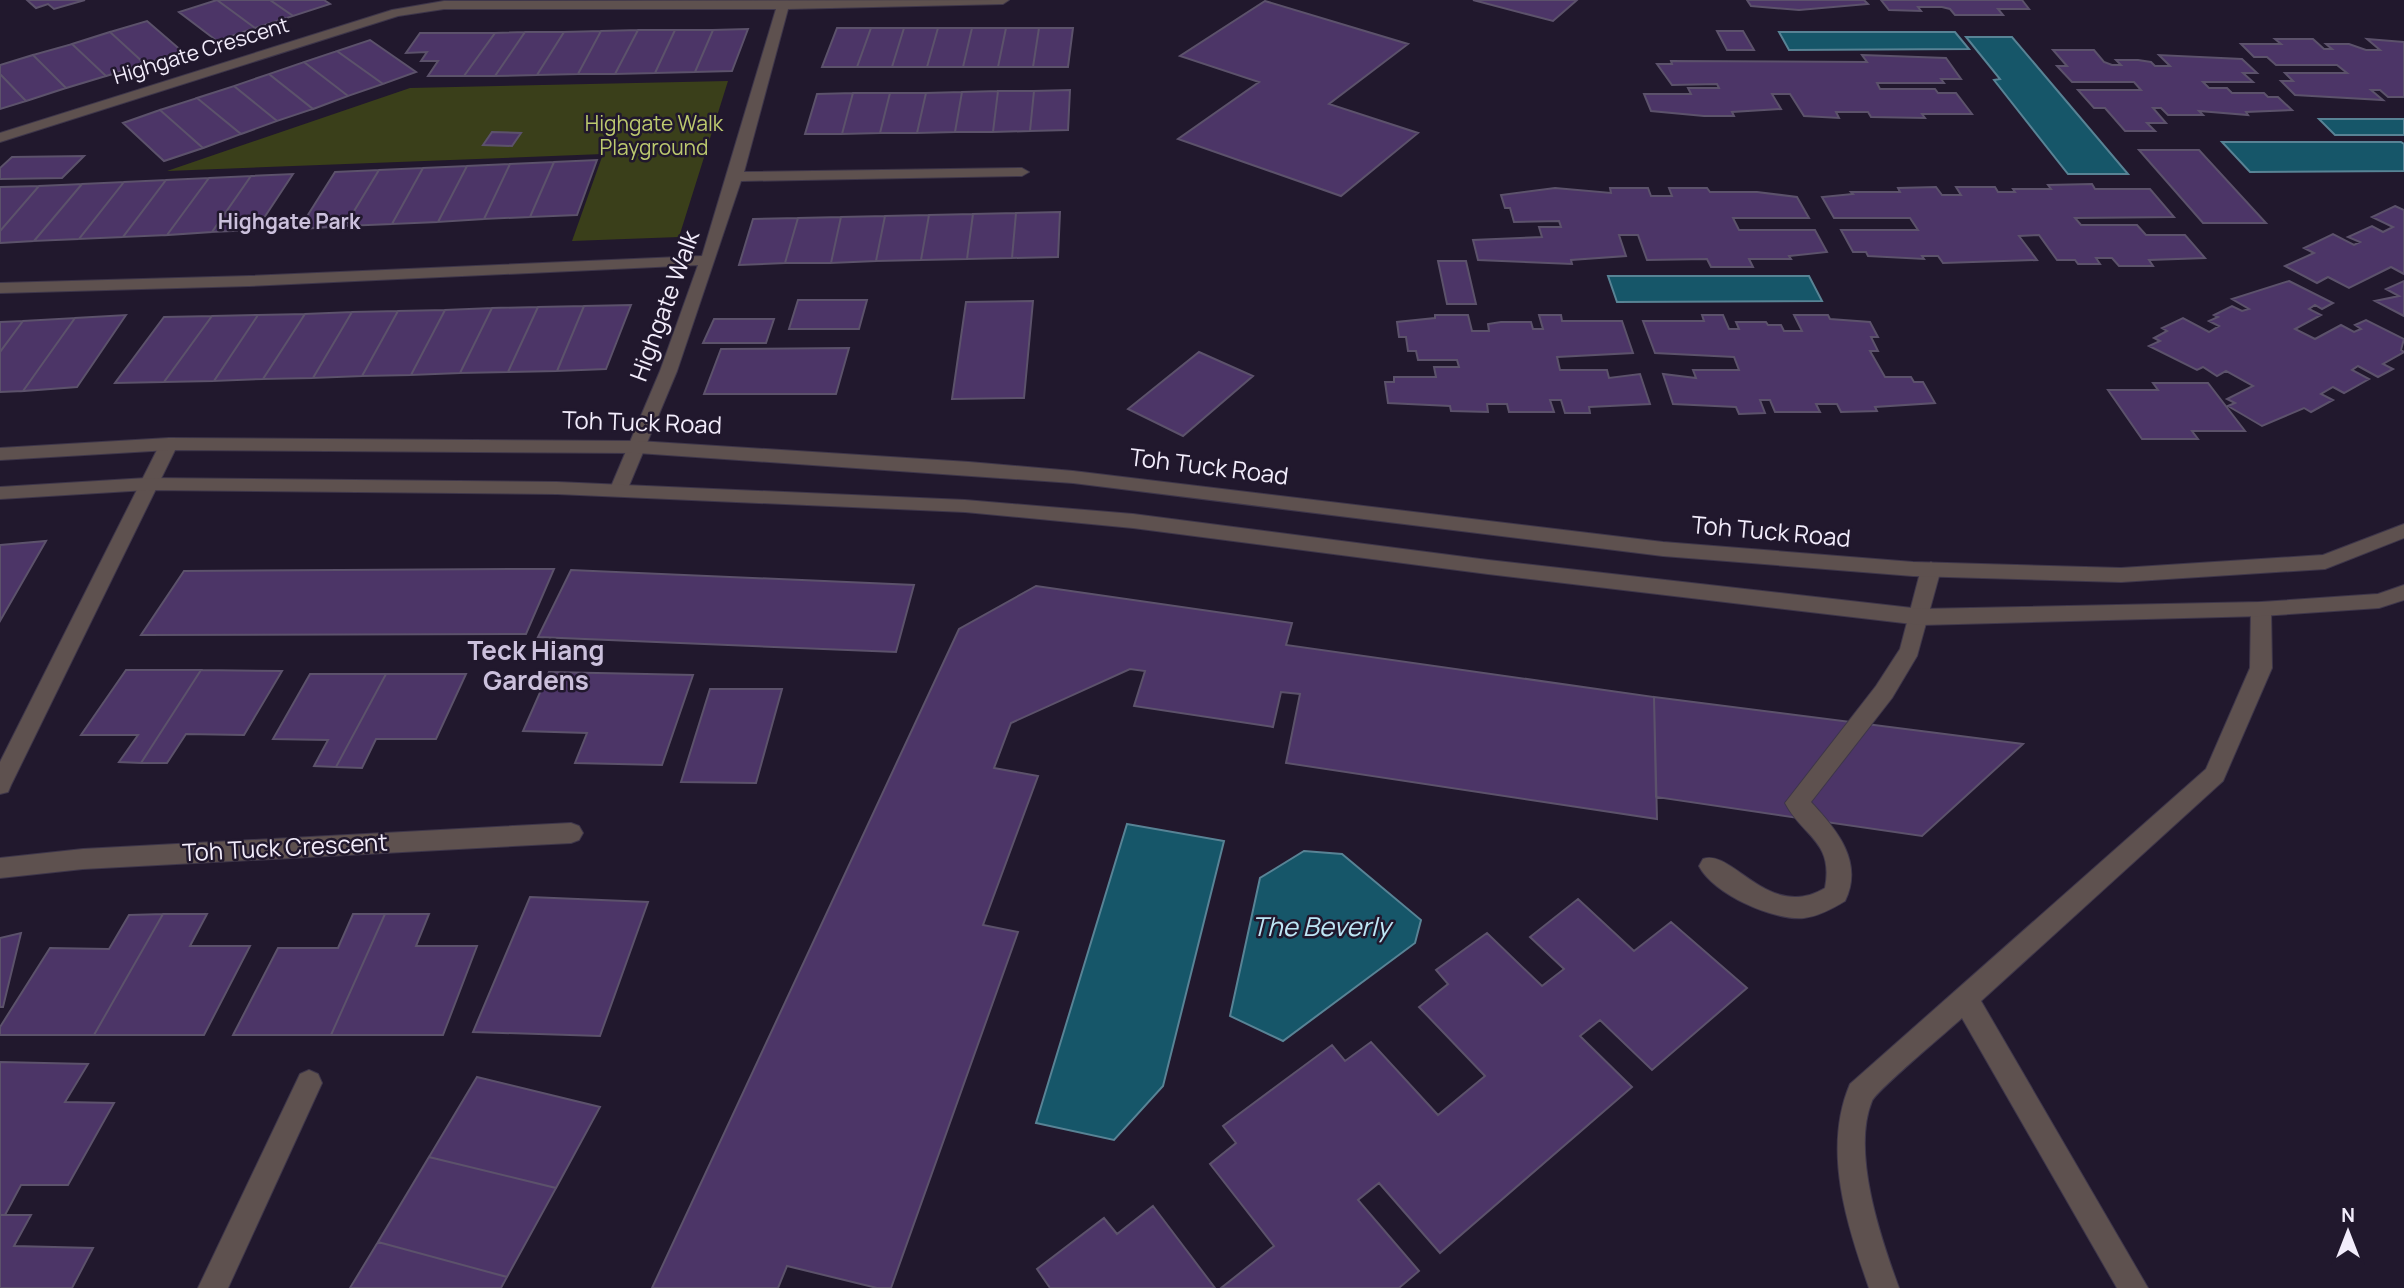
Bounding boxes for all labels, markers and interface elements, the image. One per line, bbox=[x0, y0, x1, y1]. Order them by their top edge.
street label: Highgate Crescent bbox=[109, 10, 292, 90]
park label: Highgate Walk Playground bbox=[585, 109, 724, 161]
district label: Highgate Park bbox=[218, 207, 361, 235]
street label: Highgate Walk bbox=[621, 224, 707, 385]
street label: Toh Tuck Road bbox=[562, 402, 723, 441]
street label: Toh Tuck Road bbox=[1128, 439, 1291, 492]
street label: Toh Tuck Road bbox=[1690, 507, 1852, 554]
district label: Teck Hiang Gardens bbox=[468, 632, 604, 698]
street label: Toh Tuck Crescent bbox=[181, 825, 388, 868]
water label: The Beverly bbox=[1251, 908, 1394, 944]
north arrow bbox=[2313, 1197, 2383, 1267]
text: N bbox=[2341, 1202, 2355, 1228]

